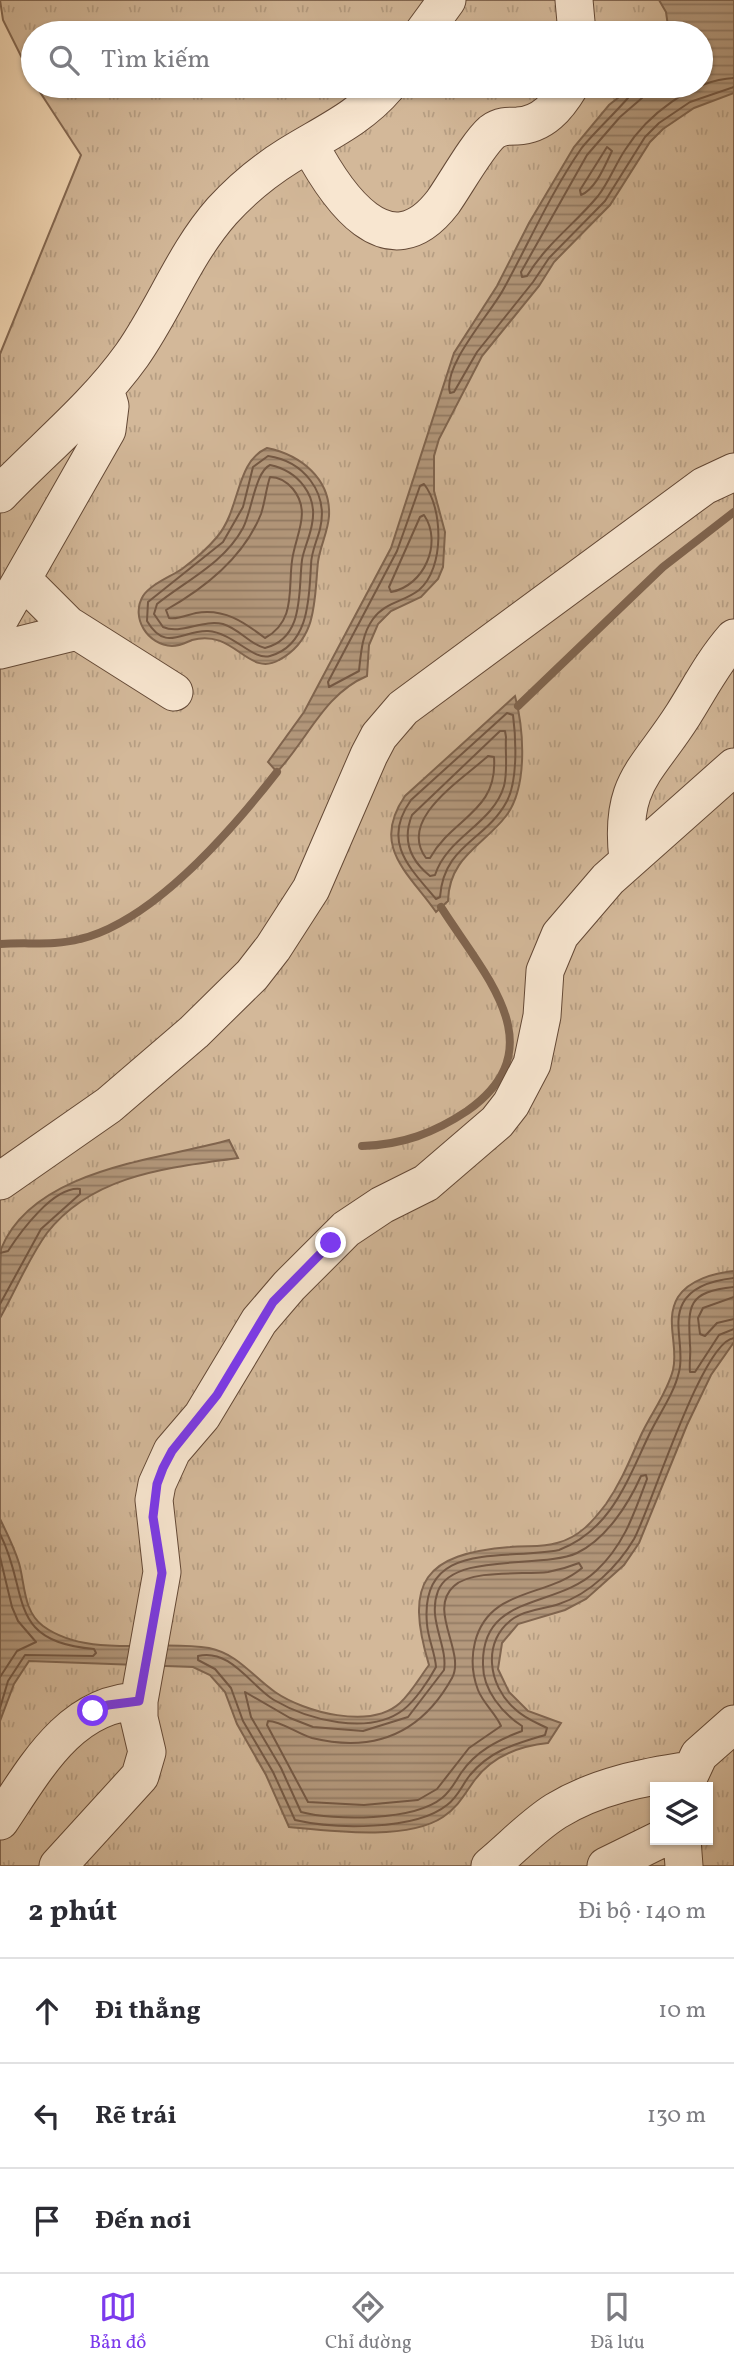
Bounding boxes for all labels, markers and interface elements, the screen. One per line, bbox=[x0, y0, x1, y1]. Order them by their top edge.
search box bbox=[21, 21, 713, 98]
icon: search bbox=[45, 41, 83, 79]
text: Tìm kiếm bbox=[101, 42, 210, 78]
route end bbox=[315, 1227, 346, 1258]
route start bbox=[77, 1695, 108, 1726]
map controls bbox=[650, 1782, 713, 1845]
button: layers bbox=[650, 1782, 713, 1845]
text: 2 phút bbox=[28, 1891, 117, 1933]
text: Đi bộ · 140 m bbox=[578, 1896, 706, 1928]
icon: ahead bbox=[28, 1992, 66, 2030]
text: Đi thẳng bbox=[95, 1993, 201, 2029]
text: 10 m bbox=[658, 1995, 706, 2027]
icon: left bbox=[28, 2097, 66, 2135]
text: Rẽ trái bbox=[95, 2098, 177, 2134]
text: 130 m bbox=[647, 2100, 706, 2132]
icon: arrive bbox=[28, 2202, 66, 2240]
text: Đến nơi bbox=[95, 2203, 191, 2239]
tab: Bản đồ bbox=[89, 2288, 146, 2356]
tab: Chỉ đường bbox=[325, 2288, 412, 2356]
tab: Đã lưu bbox=[590, 2288, 645, 2356]

